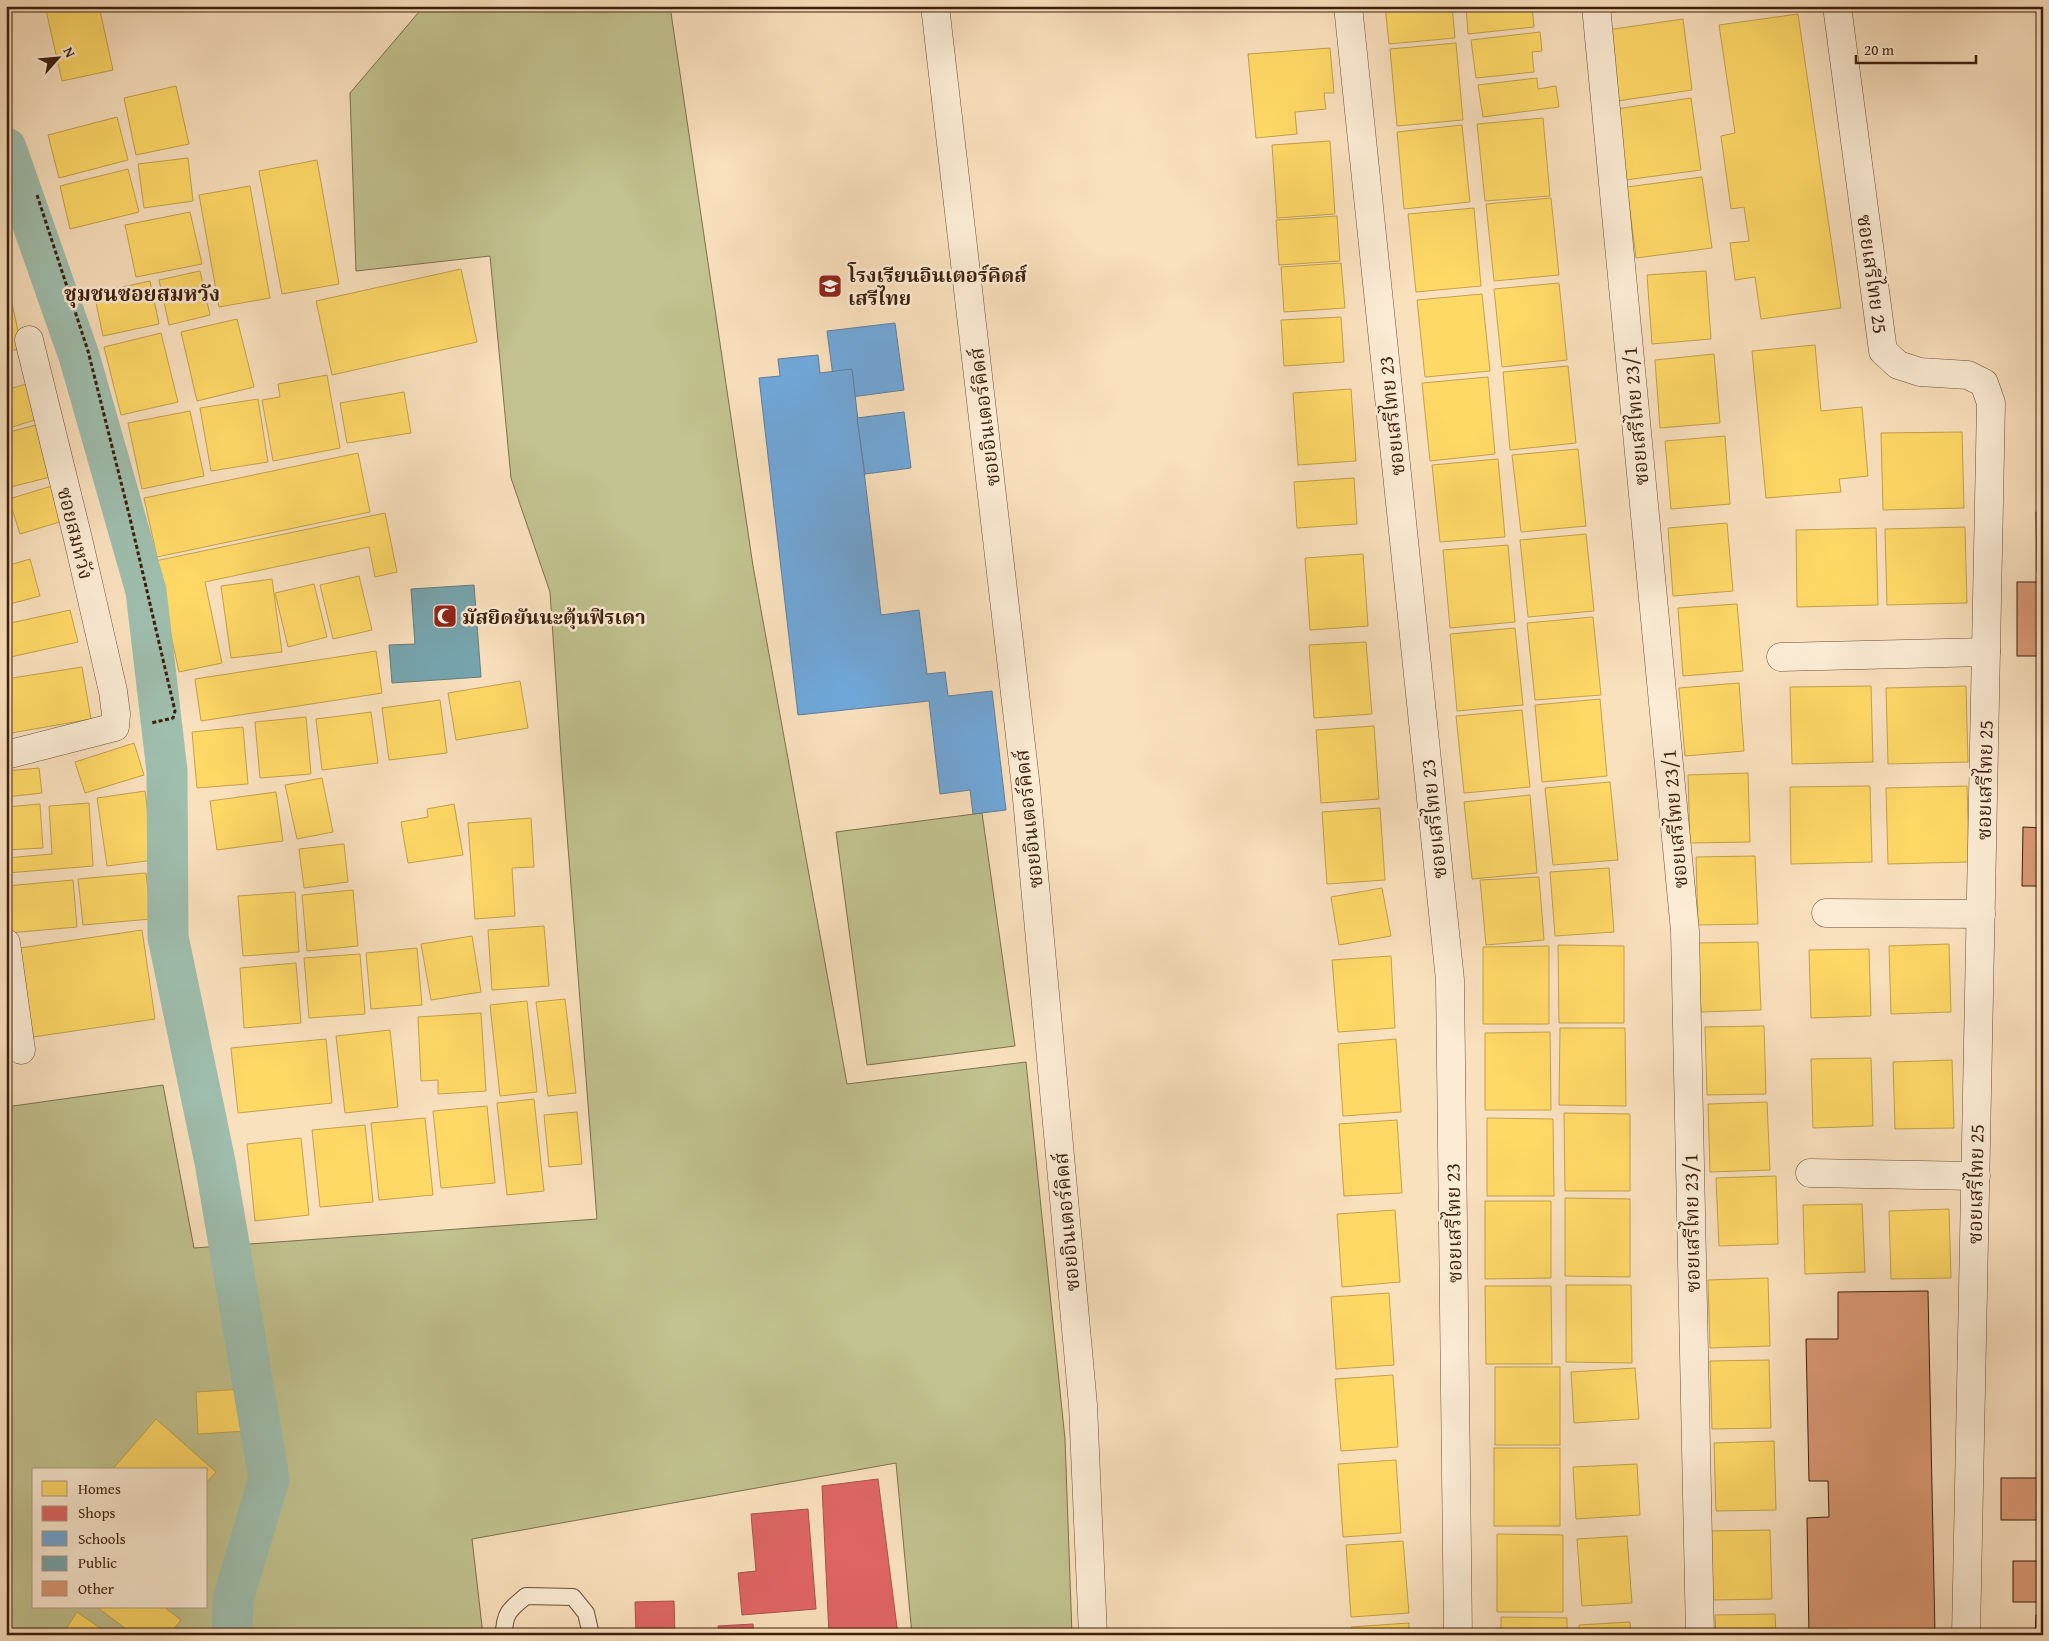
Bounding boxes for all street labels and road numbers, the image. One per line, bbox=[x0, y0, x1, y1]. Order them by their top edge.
street label: ซอยเสรีไทย 25 bbox=[1850, 212, 1896, 336]
street label: ซอยเสรีไทย 23/1 bbox=[1614, 345, 1656, 487]
street label: ซอยอินเตอร์คิดส์ bbox=[961, 346, 1007, 488]
street label: ซอยเสรีไทย 23 bbox=[1370, 355, 1412, 477]
street label: ซอยสมหวัง bbox=[51, 484, 101, 582]
street label: ซอยเสรีไทย 25 bbox=[1968, 720, 2000, 840]
street label: ซอยอินเตอร์คิดส์ bbox=[1006, 748, 1050, 890]
street label: ซอยเสรีไทย 23/1 bbox=[1653, 748, 1695, 890]
street label: ซอยเสรีไทย 23 bbox=[1412, 758, 1454, 880]
street label: ซอยเสรีไทย 25 bbox=[1959, 1124, 1991, 1244]
street label: ซอยอินเตอร์คิดส์ bbox=[1045, 1151, 1087, 1293]
street label: ซอยเสรีไทย 23/1 bbox=[1675, 1153, 1707, 1293]
street label: ซอยเสรีไทย 23 bbox=[1437, 1163, 1469, 1283]

